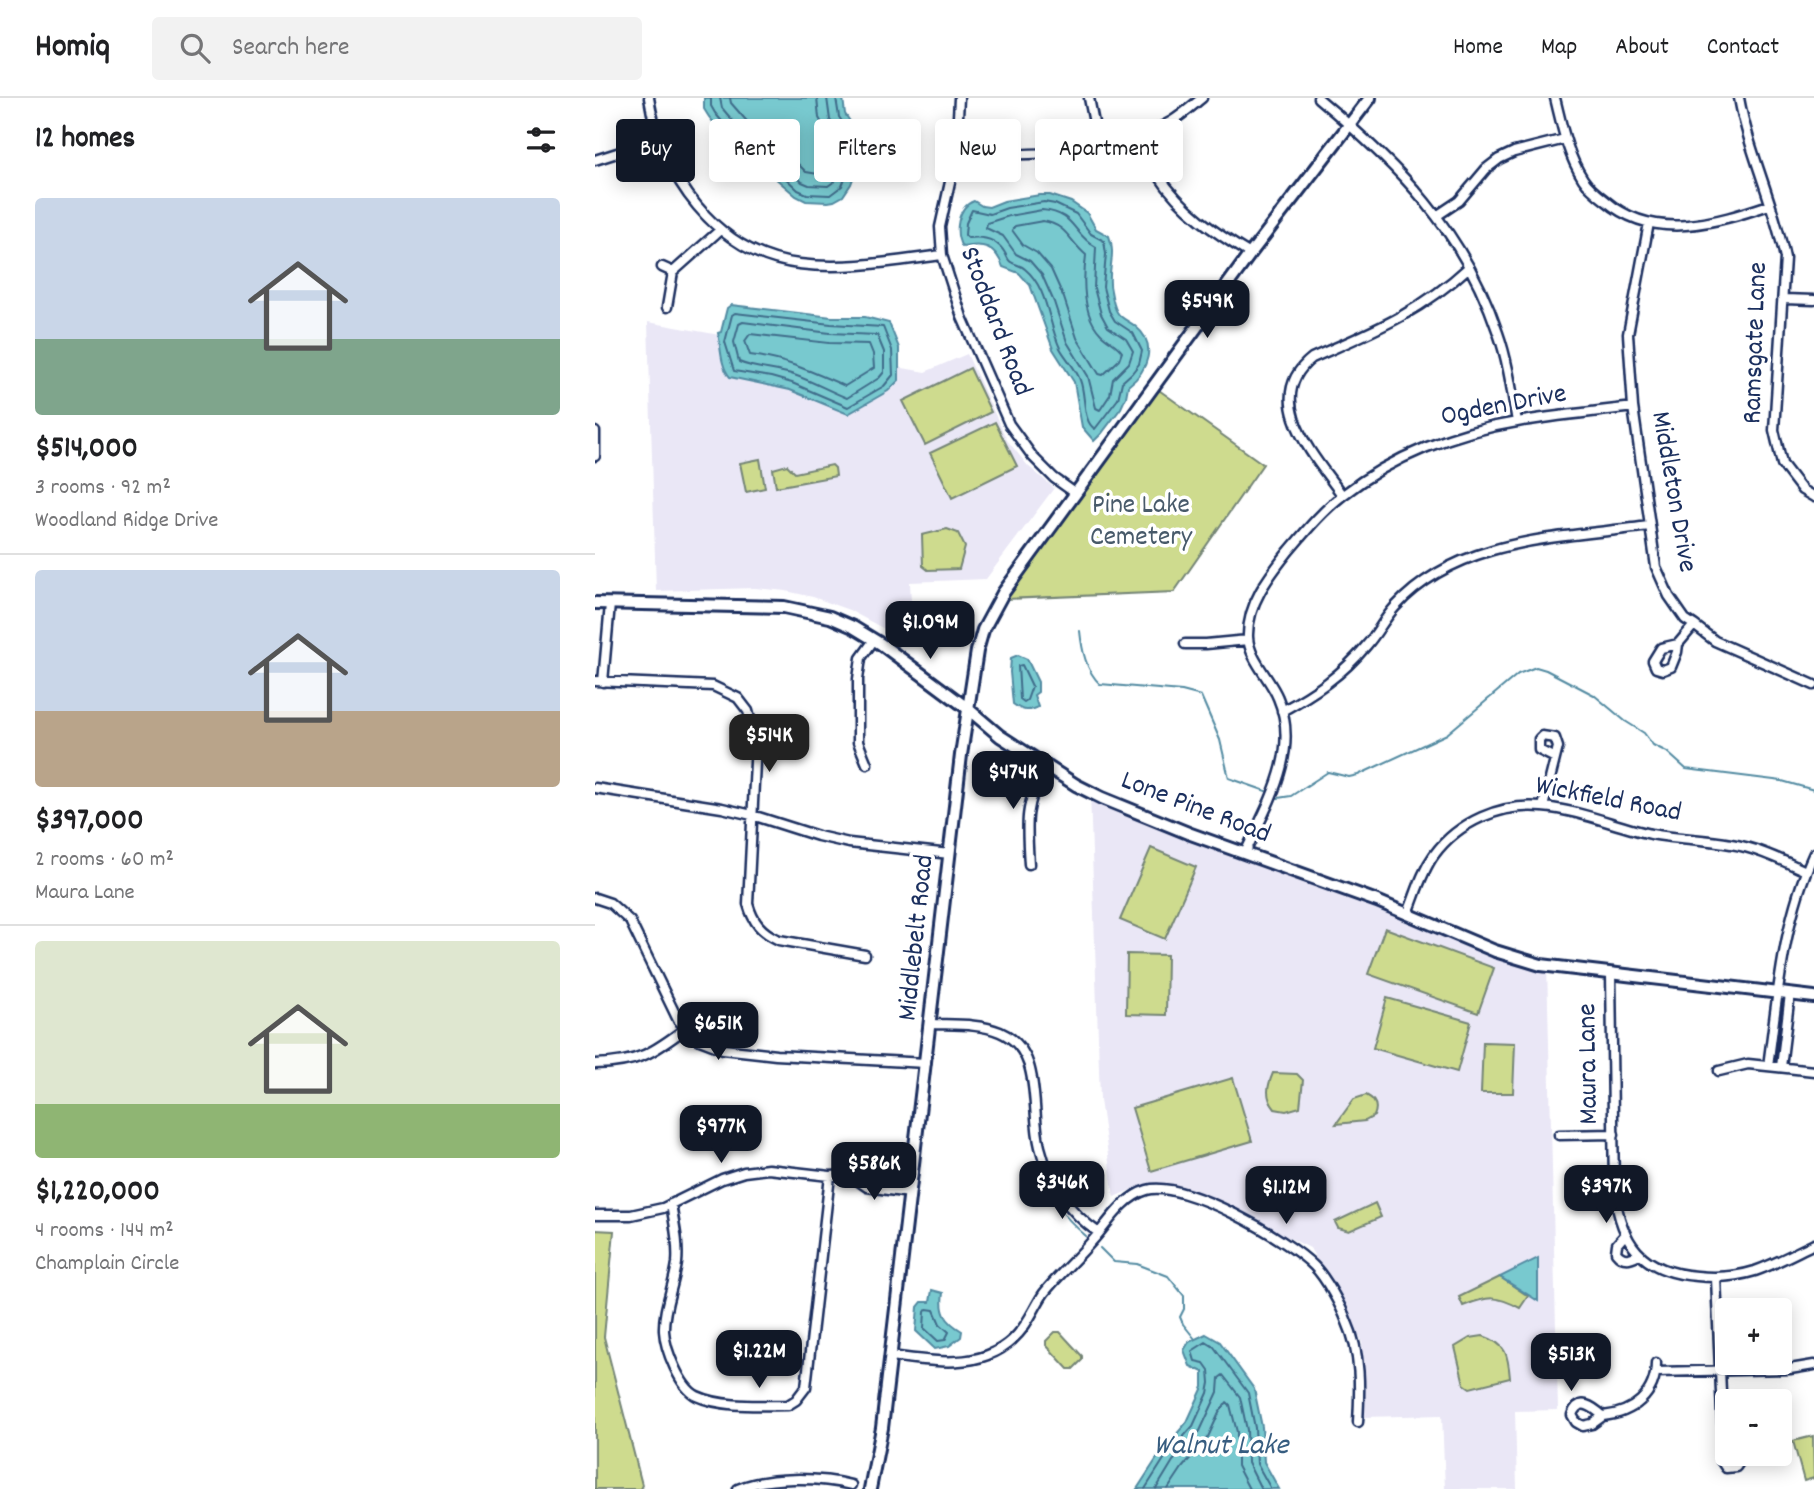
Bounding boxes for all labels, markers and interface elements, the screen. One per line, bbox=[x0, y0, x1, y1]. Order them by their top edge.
search box bbox=[152, 17, 642, 80]
text: Homiq bbox=[35, 25, 110, 72]
icon: search bbox=[176, 29, 214, 67]
text: Search here bbox=[232, 30, 349, 67]
text: Home bbox=[1453, 31, 1503, 65]
text: Map bbox=[1541, 31, 1577, 65]
text: About bbox=[1615, 31, 1669, 65]
text: Contact bbox=[1707, 31, 1779, 65]
text: 12 homes bbox=[35, 119, 135, 162]
chip: Buy bbox=[616, 119, 695, 182]
chip: Rent bbox=[709, 119, 800, 182]
chip: Filters bbox=[814, 119, 921, 182]
chip: New bbox=[935, 119, 1021, 182]
chip: Apartment bbox=[1035, 119, 1183, 182]
icon: filters bbox=[522, 121, 560, 159]
street label: Stoddard Road bbox=[947, 242, 1041, 402]
icon: home bbox=[235, 243, 361, 369]
street label: Ramsgate Lane bbox=[1734, 261, 1780, 425]
pin: $549K bbox=[1158, 280, 1256, 340]
text: $549K bbox=[1180, 286, 1234, 319]
street label: Ogden Drive bbox=[1438, 375, 1570, 439]
street label: Middleton Drive bbox=[1638, 408, 1706, 576]
text: $514,000 bbox=[35, 429, 138, 472]
text: 3 rooms · 92 m² bbox=[35, 472, 171, 505]
park label: Pine Lake Cemetery bbox=[1090, 487, 1193, 559]
text: Woodland Ridge Drive bbox=[35, 505, 218, 538]
pin: $1.09M bbox=[873, 602, 987, 661]
text: $1.09M bbox=[901, 607, 959, 640]
icon: home bbox=[235, 615, 361, 741]
pin: $514K bbox=[720, 714, 818, 774]
text: $514K bbox=[745, 720, 793, 753]
pin: $474K bbox=[964, 752, 1062, 811]
text: $474K bbox=[988, 757, 1038, 790]
street label: Lone Pine Road bbox=[1114, 762, 1276, 856]
street label: Wickfield Road bbox=[1532, 767, 1684, 835]
text: $397,000 bbox=[35, 801, 144, 844]
text: 2 rooms · 60 m² bbox=[35, 844, 174, 877]
street label: Middlebelt Road bbox=[889, 853, 947, 1023]
text: Maura Lane bbox=[35, 877, 135, 910]
icon: home bbox=[235, 986, 361, 1112]
pin: $651K bbox=[669, 1002, 767, 1062]
street label: Maura Lane bbox=[1569, 1003, 1611, 1125]
text: $651K bbox=[693, 1008, 743, 1041]
pin: $977K bbox=[672, 1105, 770, 1165]
text: $977K bbox=[696, 1111, 746, 1144]
pin: $586K bbox=[825, 1142, 923, 1202]
text: $586K bbox=[847, 1148, 901, 1181]
pin: $346K bbox=[1013, 1162, 1111, 1221]
pin: $1.12M bbox=[1229, 1166, 1343, 1226]
pin: $397K bbox=[1557, 1166, 1655, 1225]
text: $346K bbox=[1035, 1167, 1089, 1200]
text: $397K bbox=[1580, 1171, 1632, 1204]
text: $1,220,000 bbox=[35, 1172, 160, 1215]
text: $1.12M bbox=[1261, 1172, 1311, 1205]
text: 4 rooms · 144 m² bbox=[35, 1215, 174, 1248]
text: Champlain Circle bbox=[35, 1248, 179, 1281]
map controls bbox=[1715, 1298, 1792, 1466]
button: + bbox=[1715, 1298, 1792, 1375]
pin: $1.22M bbox=[702, 1330, 816, 1390]
pin: $513K bbox=[1522, 1334, 1620, 1393]
text: $1.22M bbox=[732, 1336, 786, 1369]
text: $513K bbox=[1547, 1339, 1595, 1372]
button: − bbox=[1715, 1389, 1792, 1466]
water label: Walnut Lake bbox=[1154, 1426, 1290, 1469]

